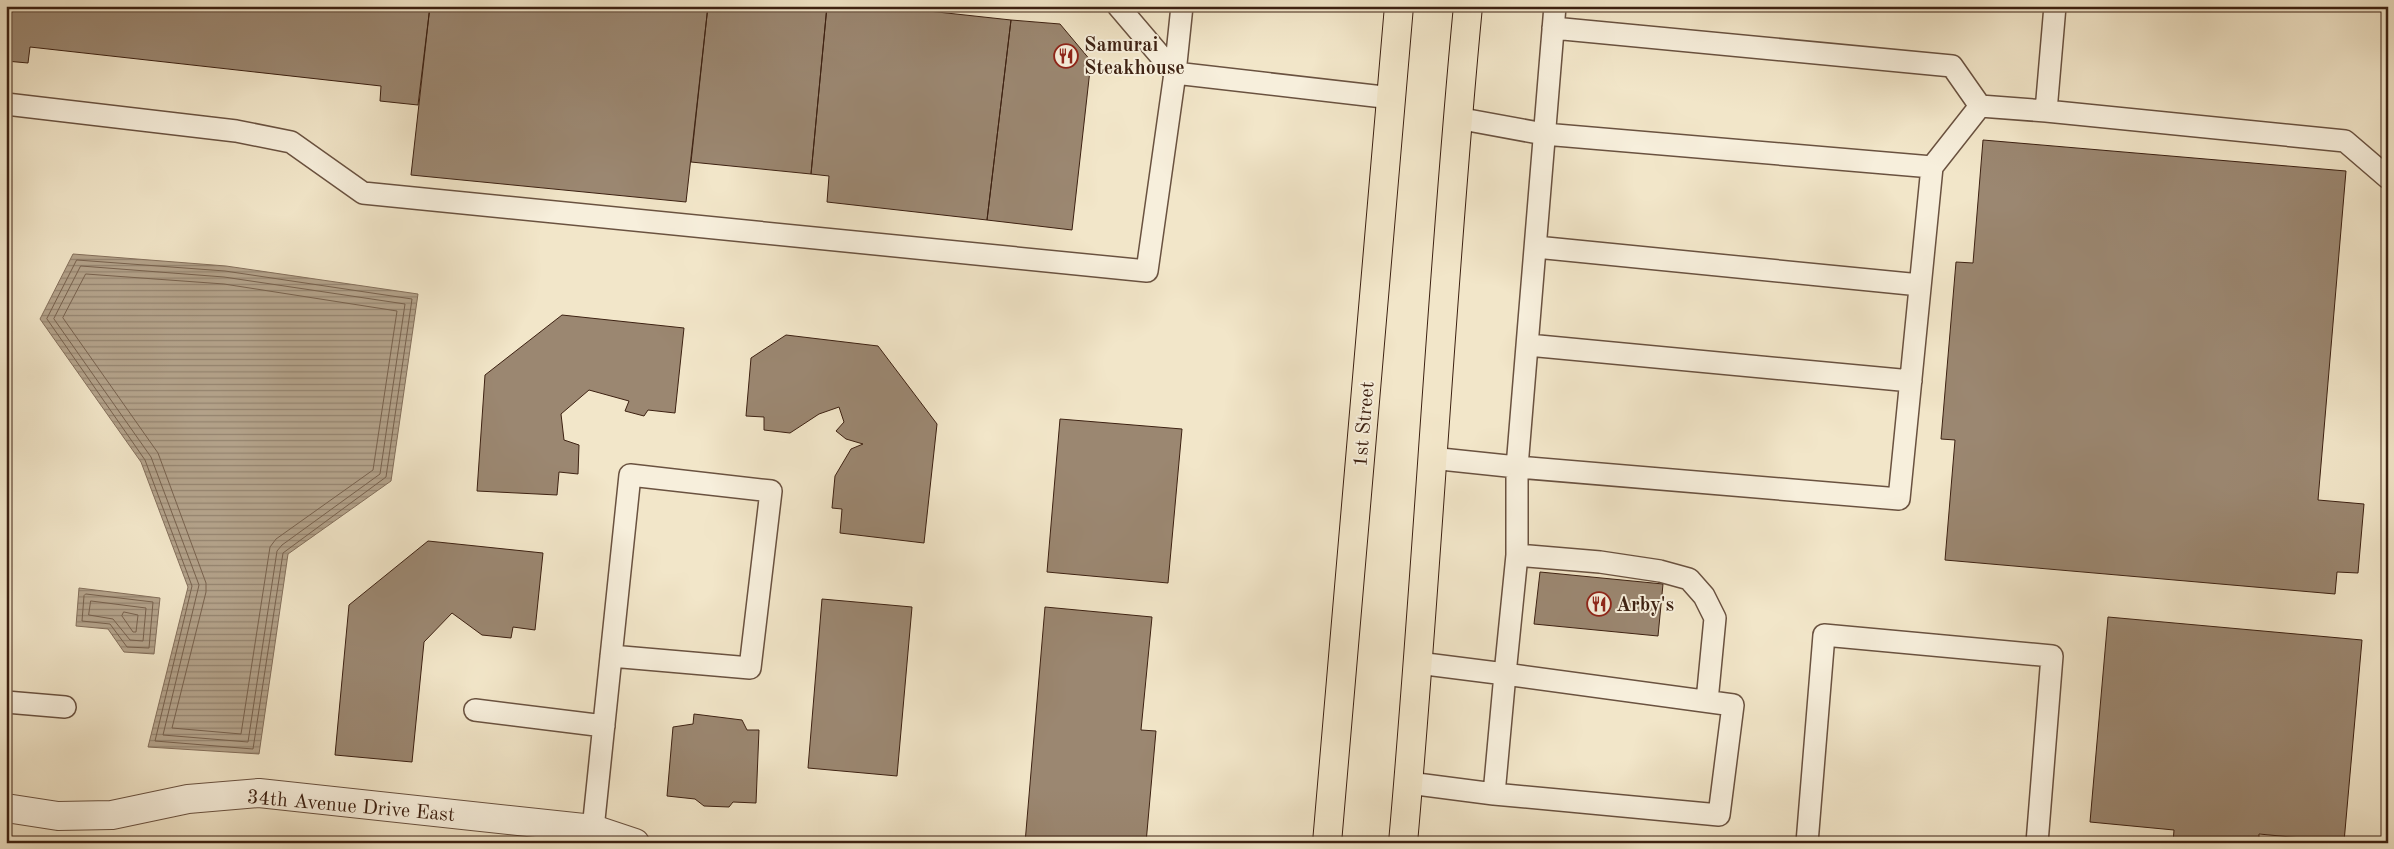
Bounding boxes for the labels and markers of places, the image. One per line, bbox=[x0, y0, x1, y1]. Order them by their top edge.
place label: Samurai Steakhouse bbox=[1084, 36, 1185, 79]
restaurant icon: Samurai Steakhouse bbox=[1053, 43, 1079, 69]
restaurant icon: Arby's bbox=[1586, 591, 1612, 617]
place label: Arby's bbox=[1616, 596, 1674, 616]

